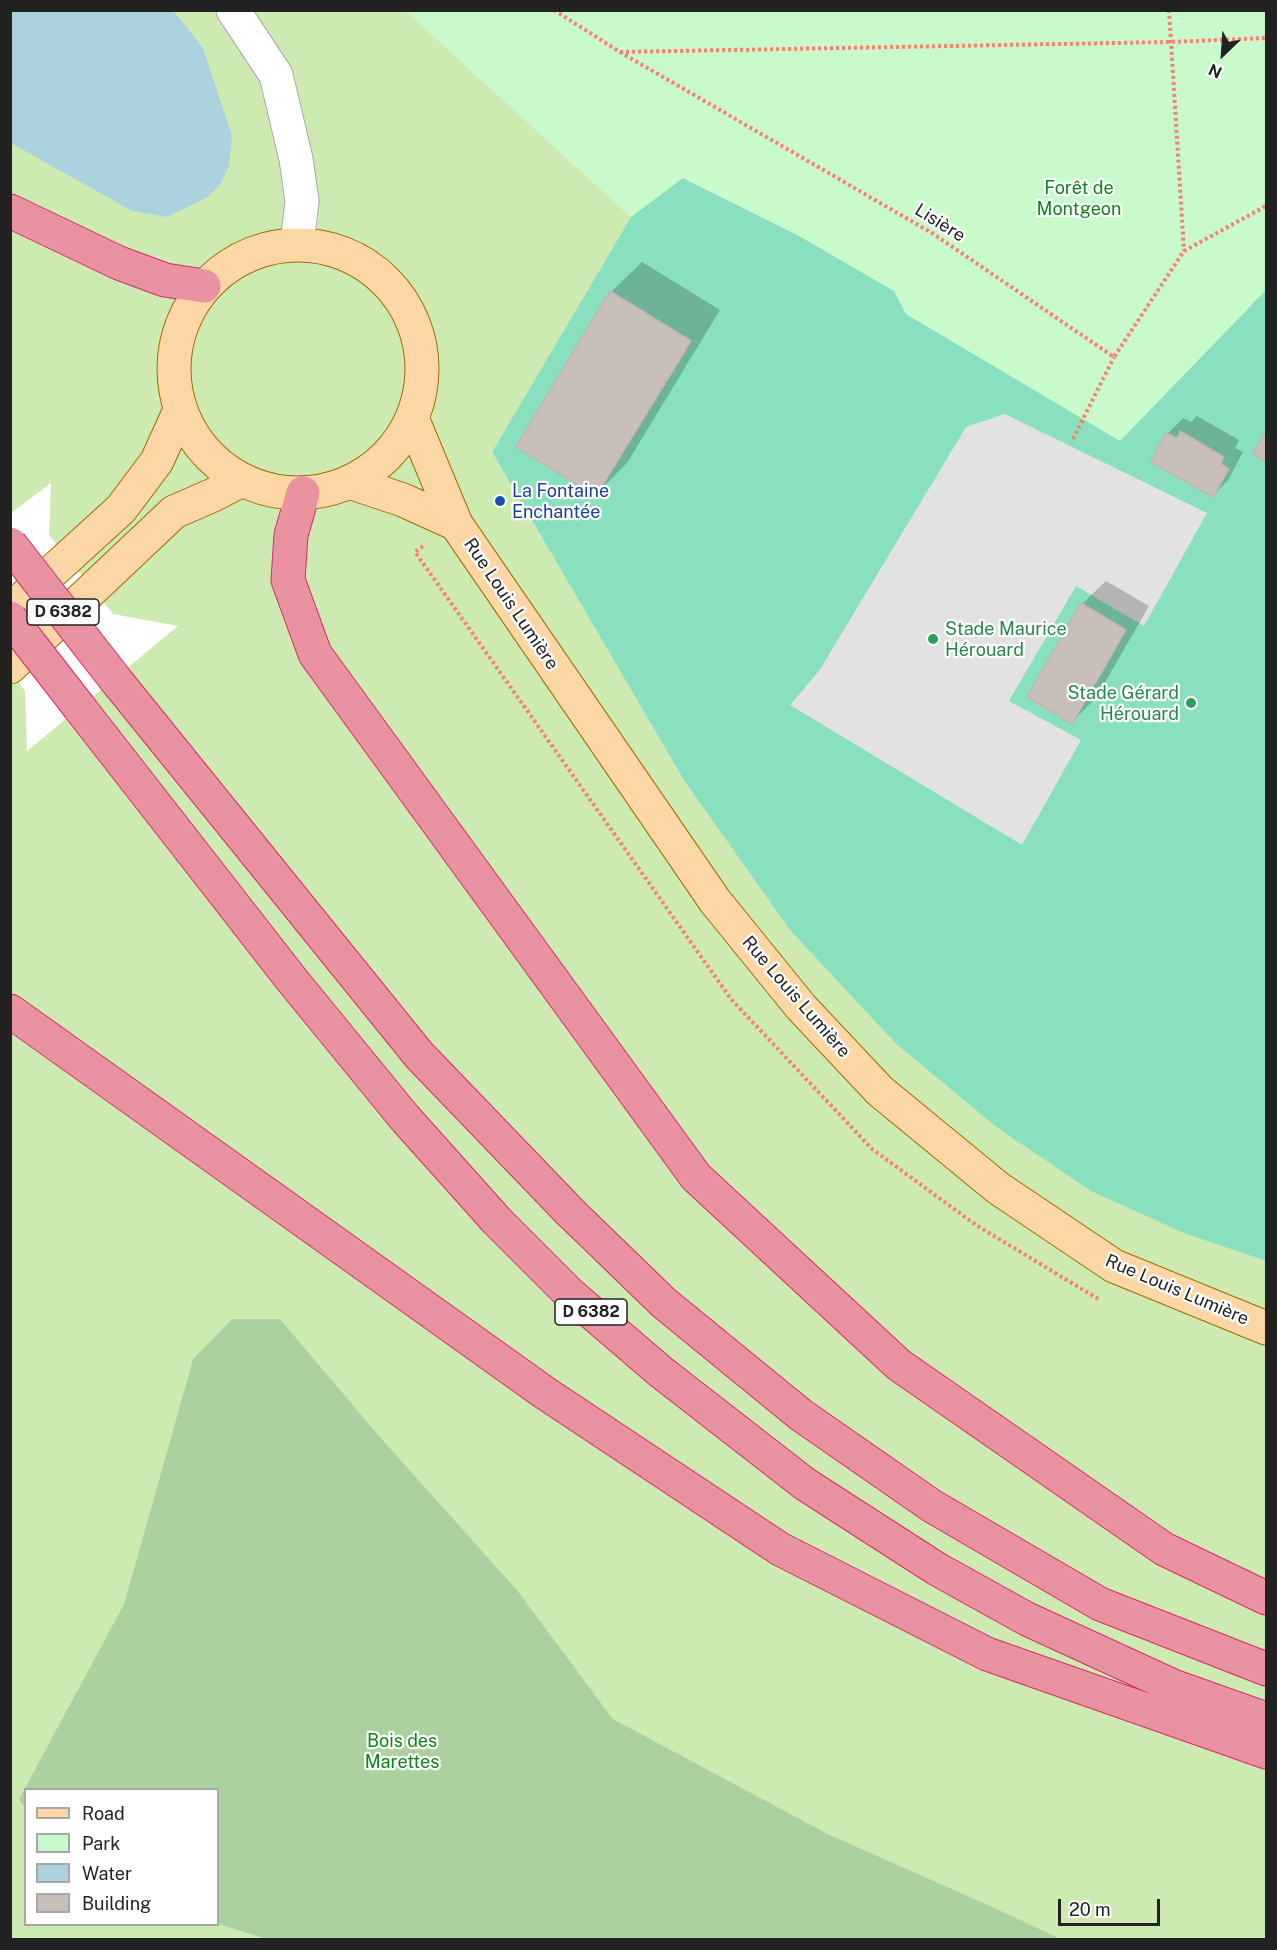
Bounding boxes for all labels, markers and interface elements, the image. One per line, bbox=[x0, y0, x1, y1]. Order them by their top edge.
north arrow bbox=[1193, 24, 1253, 84]
text: N bbox=[1206, 60, 1225, 82]
park label: Forêt de Montgeon bbox=[1037, 177, 1121, 219]
street label: Lisière bbox=[911, 199, 969, 247]
place label: La Fontaine Enchantée bbox=[512, 480, 609, 522]
marker: La Fontaine Enchantée bbox=[493, 494, 507, 508]
street label: Rue Louis Lumière bbox=[459, 534, 563, 674]
road number: D 6382 bbox=[27, 599, 99, 625]
place label: Stade Maurice Hérouard bbox=[945, 618, 1067, 660]
marker: Stade Maurice Hérouard bbox=[926, 632, 940, 646]
place label: Stade Gérard Hérouard bbox=[1067, 682, 1179, 724]
marker: Stade Gérard Hérouard bbox=[1184, 696, 1198, 710]
street label: Rue Louis Lumière bbox=[737, 932, 855, 1062]
street label: Rue Louis Lumière bbox=[1102, 1250, 1252, 1330]
road number: D 6382 bbox=[555, 1299, 627, 1325]
park label: Bois des Marettes bbox=[365, 1730, 439, 1772]
legend bbox=[24, 1788, 219, 1926]
text: Road bbox=[82, 1803, 125, 1824]
text: Park bbox=[82, 1833, 120, 1854]
text: Water bbox=[82, 1863, 132, 1884]
scale bar bbox=[1061, 1887, 1163, 1925]
text: Building bbox=[82, 1893, 151, 1914]
text: 20 m bbox=[1069, 1899, 1111, 1920]

